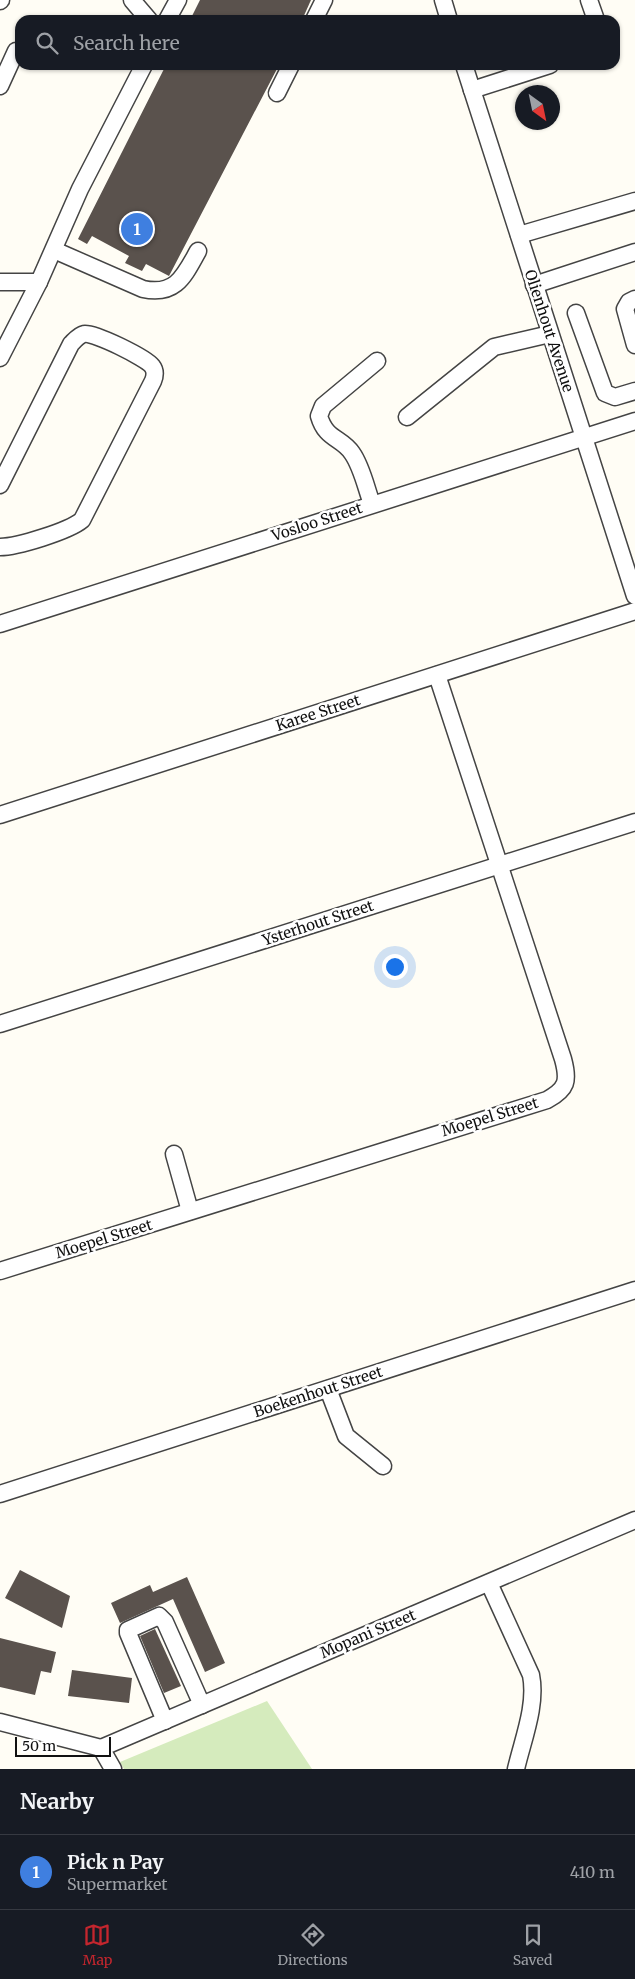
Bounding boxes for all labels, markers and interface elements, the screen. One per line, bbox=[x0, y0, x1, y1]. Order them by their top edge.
search box bbox=[15, 15, 620, 70]
icon: search bbox=[33, 29, 61, 57]
text: Search here bbox=[73, 31, 180, 55]
north arrow bbox=[515, 85, 560, 130]
pin: 1 bbox=[121, 210, 153, 248]
street label: Olienhout Avenue bbox=[521, 267, 578, 395]
street label: Vosloo Street bbox=[268, 498, 365, 545]
street label: Karee Street bbox=[273, 690, 363, 735]
street label: Ysterhout Street bbox=[259, 896, 376, 950]
your location bbox=[382, 954, 408, 980]
street label: Moepel Street bbox=[439, 1093, 541, 1140]
street label: Moepel Street bbox=[53, 1215, 155, 1262]
street label: Boekenhout Street bbox=[251, 1362, 385, 1421]
street label: Mopani Street bbox=[317, 1605, 419, 1662]
scale bar bbox=[15, 1734, 111, 1757]
text: 50 m bbox=[22, 1737, 56, 1755]
text: Nearby bbox=[20, 1788, 94, 1815]
text: Pick n Pay bbox=[67, 1850, 164, 1874]
text: 1 bbox=[32, 1862, 40, 1882]
text: 410 m bbox=[570, 1862, 615, 1882]
text: Supermarket bbox=[67, 1874, 168, 1894]
tab: Map bbox=[83, 1921, 112, 1969]
tab: Directions bbox=[278, 1921, 348, 1969]
tab: Saved bbox=[513, 1921, 552, 1969]

